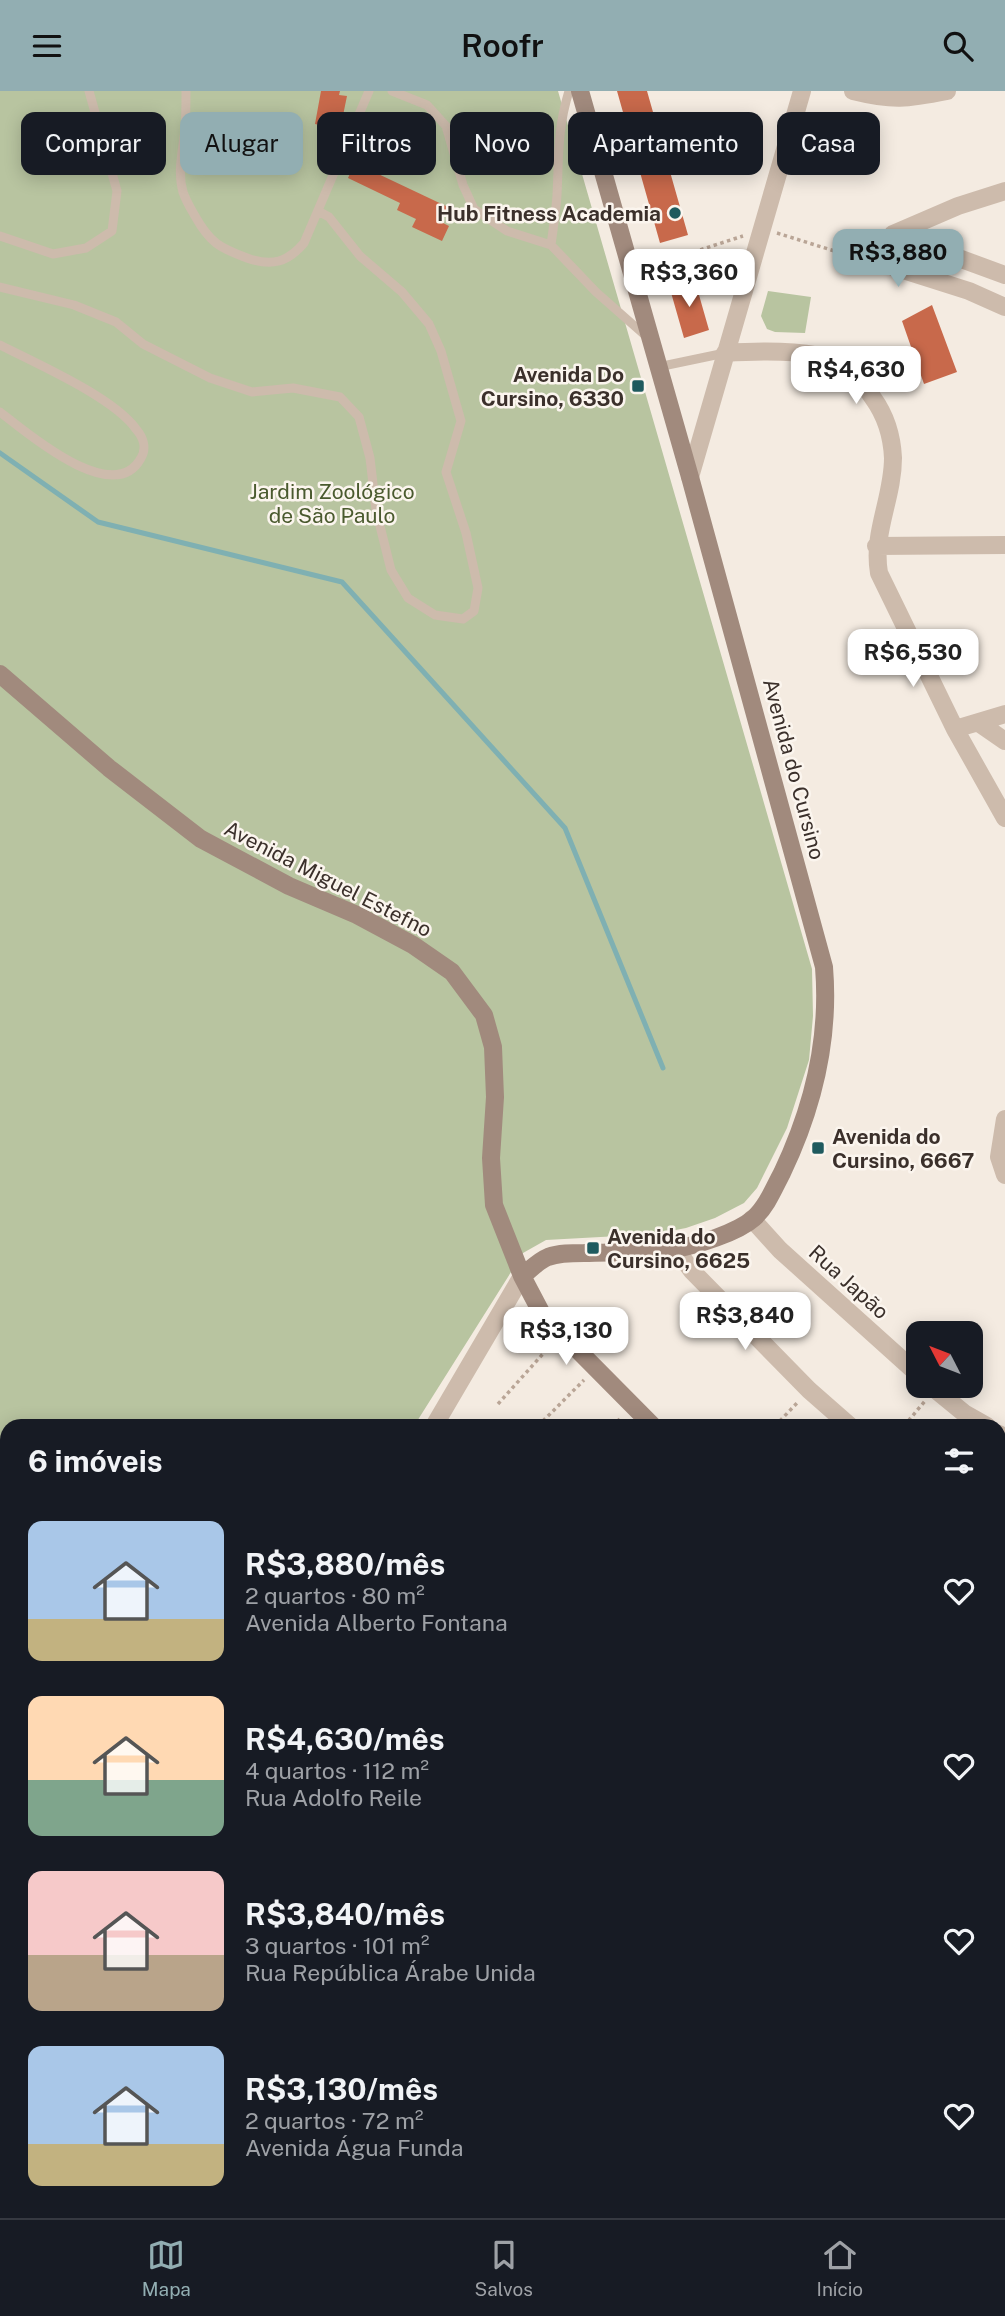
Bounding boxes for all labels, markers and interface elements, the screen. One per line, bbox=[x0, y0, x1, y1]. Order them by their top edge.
icon: menu bbox=[28, 27, 66, 65]
text: Roofr bbox=[461, 27, 544, 64]
icon: search bbox=[939, 27, 977, 65]
chip: Comprar bbox=[21, 112, 166, 175]
chip: Alugar bbox=[180, 112, 303, 175]
chip: Filtros bbox=[317, 112, 436, 175]
chip: Novo bbox=[450, 112, 554, 175]
chip: Apartamento bbox=[568, 112, 763, 175]
chip: Casa bbox=[777, 112, 880, 175]
place label: Hub Fitness Academia bbox=[437, 201, 661, 226]
marker: Hub Fitness Academia bbox=[667, 205, 683, 221]
pin: R$3,880 bbox=[833, 229, 963, 289]
text: R$3,880 bbox=[849, 238, 947, 265]
pin: R$3,360 bbox=[624, 249, 754, 309]
text: R$3,360 bbox=[640, 258, 738, 285]
pin: R$4,630 bbox=[791, 347, 921, 406]
text: R$4,630 bbox=[807, 355, 905, 382]
place label: Avenida Do Cursino, 6330 bbox=[481, 362, 624, 411]
marker: Avenida Do Cursino, 6330 bbox=[630, 378, 646, 394]
park label: Jardim Zoológico de São Paulo bbox=[249, 479, 415, 528]
pin: R$6,530 bbox=[848, 629, 978, 689]
text: R$6,530 bbox=[864, 638, 962, 665]
street label: Avenida do Cursino bbox=[758, 676, 830, 862]
street label: Avenida Miguel Estefno bbox=[220, 816, 436, 942]
place label: Avenida do Cursino, 6667 bbox=[832, 1124, 974, 1173]
marker: Avenida do Cursino, 6667 bbox=[810, 1140, 826, 1156]
place label: Avenida do Cursino, 6625 bbox=[607, 1224, 750, 1273]
marker: Avenida do Cursino, 6625 bbox=[585, 1240, 601, 1256]
street label: Rua Japão bbox=[804, 1240, 894, 1324]
pin: R$3,840 bbox=[680, 1293, 810, 1352]
text: R$3,840 bbox=[696, 1301, 794, 1328]
pin: R$3,130 bbox=[501, 1307, 631, 1367]
text: R$3,130 bbox=[519, 1316, 613, 1343]
north arrow bbox=[906, 1321, 984, 1398]
map controls bbox=[906, 1321, 983, 1398]
icon: filters bbox=[940, 1442, 978, 1480]
text: 6 imóveis bbox=[28, 1443, 163, 1479]
text: R$3,880/mês bbox=[245, 1546, 445, 1582]
icon: home bbox=[84, 1549, 168, 1633]
icon: heart bbox=[940, 1572, 978, 1610]
text: 2 quartos · 80 m² bbox=[245, 1582, 425, 1609]
text: Avenida Alberto Fontana bbox=[245, 1609, 508, 1636]
text: R$4,630/mês bbox=[245, 1721, 445, 1757]
icon: home bbox=[84, 1724, 168, 1808]
icon: heart bbox=[940, 1747, 978, 1785]
text: 4 quartos · 112 m² bbox=[245, 1757, 429, 1784]
text: Rua Adolfo Reile bbox=[245, 1784, 422, 1811]
text: R$3,840/mês bbox=[245, 1896, 445, 1932]
icon: home bbox=[84, 1899, 168, 1983]
icon: heart bbox=[940, 1922, 978, 1960]
text: 3 quartos · 101 m² bbox=[245, 1932, 429, 1959]
text: Rua República Árabe Unida bbox=[245, 1959, 536, 1986]
text: R$3,130/mês bbox=[245, 2071, 438, 2107]
icon: home bbox=[84, 2074, 168, 2158]
icon: heart bbox=[940, 2097, 978, 2135]
text: 2 quartos · 72 m² bbox=[245, 2107, 423, 2134]
text: Avenida Água Funda bbox=[245, 2134, 464, 2161]
tab: Mapa bbox=[142, 2236, 191, 2300]
tab: Salvos bbox=[475, 2236, 533, 2300]
tab: Início bbox=[817, 2236, 863, 2300]

